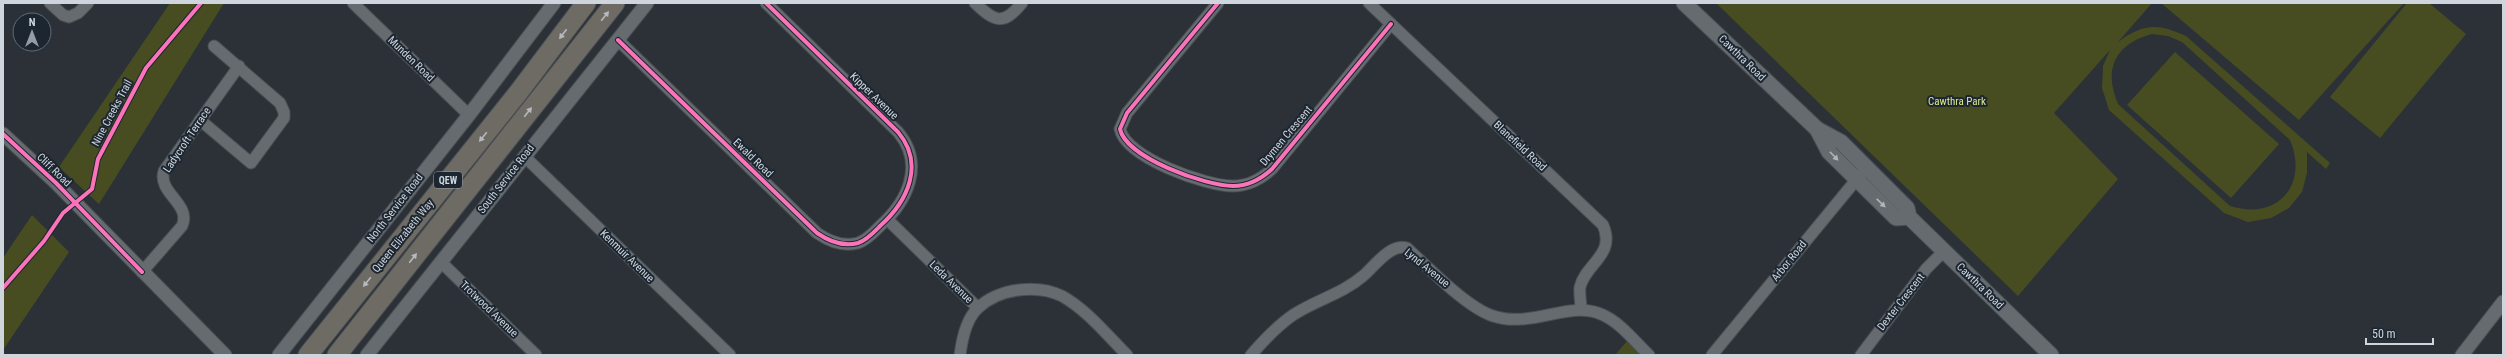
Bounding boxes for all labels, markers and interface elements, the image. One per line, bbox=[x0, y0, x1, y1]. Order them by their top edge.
one-way arrow bbox=[600, 10, 609, 21]
north arrow bbox=[12, 12, 52, 52]
text: N bbox=[29, 16, 36, 29]
one-way arrow bbox=[559, 29, 567, 39]
street label: Cawthra Road bbox=[1716, 32, 1768, 84]
street label: Munden Road bbox=[385, 34, 437, 84]
street label: Kipper Avenue bbox=[847, 70, 901, 122]
street label: Nine Creeks Trail bbox=[89, 78, 135, 148]
park label: Cawthra Park bbox=[1928, 95, 1986, 108]
street label: Drymen Crescent bbox=[1257, 103, 1315, 169]
street label: Ladycroft Terrace bbox=[160, 105, 214, 175]
one-way arrow bbox=[524, 107, 532, 118]
street label: Blanefield Road bbox=[1491, 118, 1549, 174]
one-way arrow bbox=[479, 131, 487, 142]
street label: Ewald Road bbox=[730, 136, 776, 180]
street label: South Service Road bbox=[475, 142, 537, 216]
street label: Cliff Road bbox=[34, 150, 74, 190]
one-way arrow bbox=[1829, 151, 1839, 161]
street label: North Service Road bbox=[364, 171, 426, 245]
road number: QEW bbox=[434, 172, 462, 188]
street label: Queen Elizabeth Way bbox=[370, 196, 437, 275]
one-way arrow bbox=[1876, 198, 1886, 207]
street label: Kenmuir Avenue bbox=[597, 227, 657, 285]
street label: Arbor Road bbox=[1769, 238, 1809, 284]
street label: Lynd Avenue bbox=[1402, 246, 1452, 290]
one-way arrow bbox=[409, 253, 417, 264]
street label: Leda Avenue bbox=[927, 258, 975, 306]
street label: Cawthra Road bbox=[1954, 260, 2006, 312]
street label: Dexter Crescent bbox=[1875, 271, 1927, 333]
one-way arrow bbox=[362, 276, 371, 287]
street label: Trotwood Avenue bbox=[457, 278, 521, 340]
scale bar bbox=[2366, 320, 2433, 346]
text: 50 m bbox=[2372, 327, 2396, 341]

